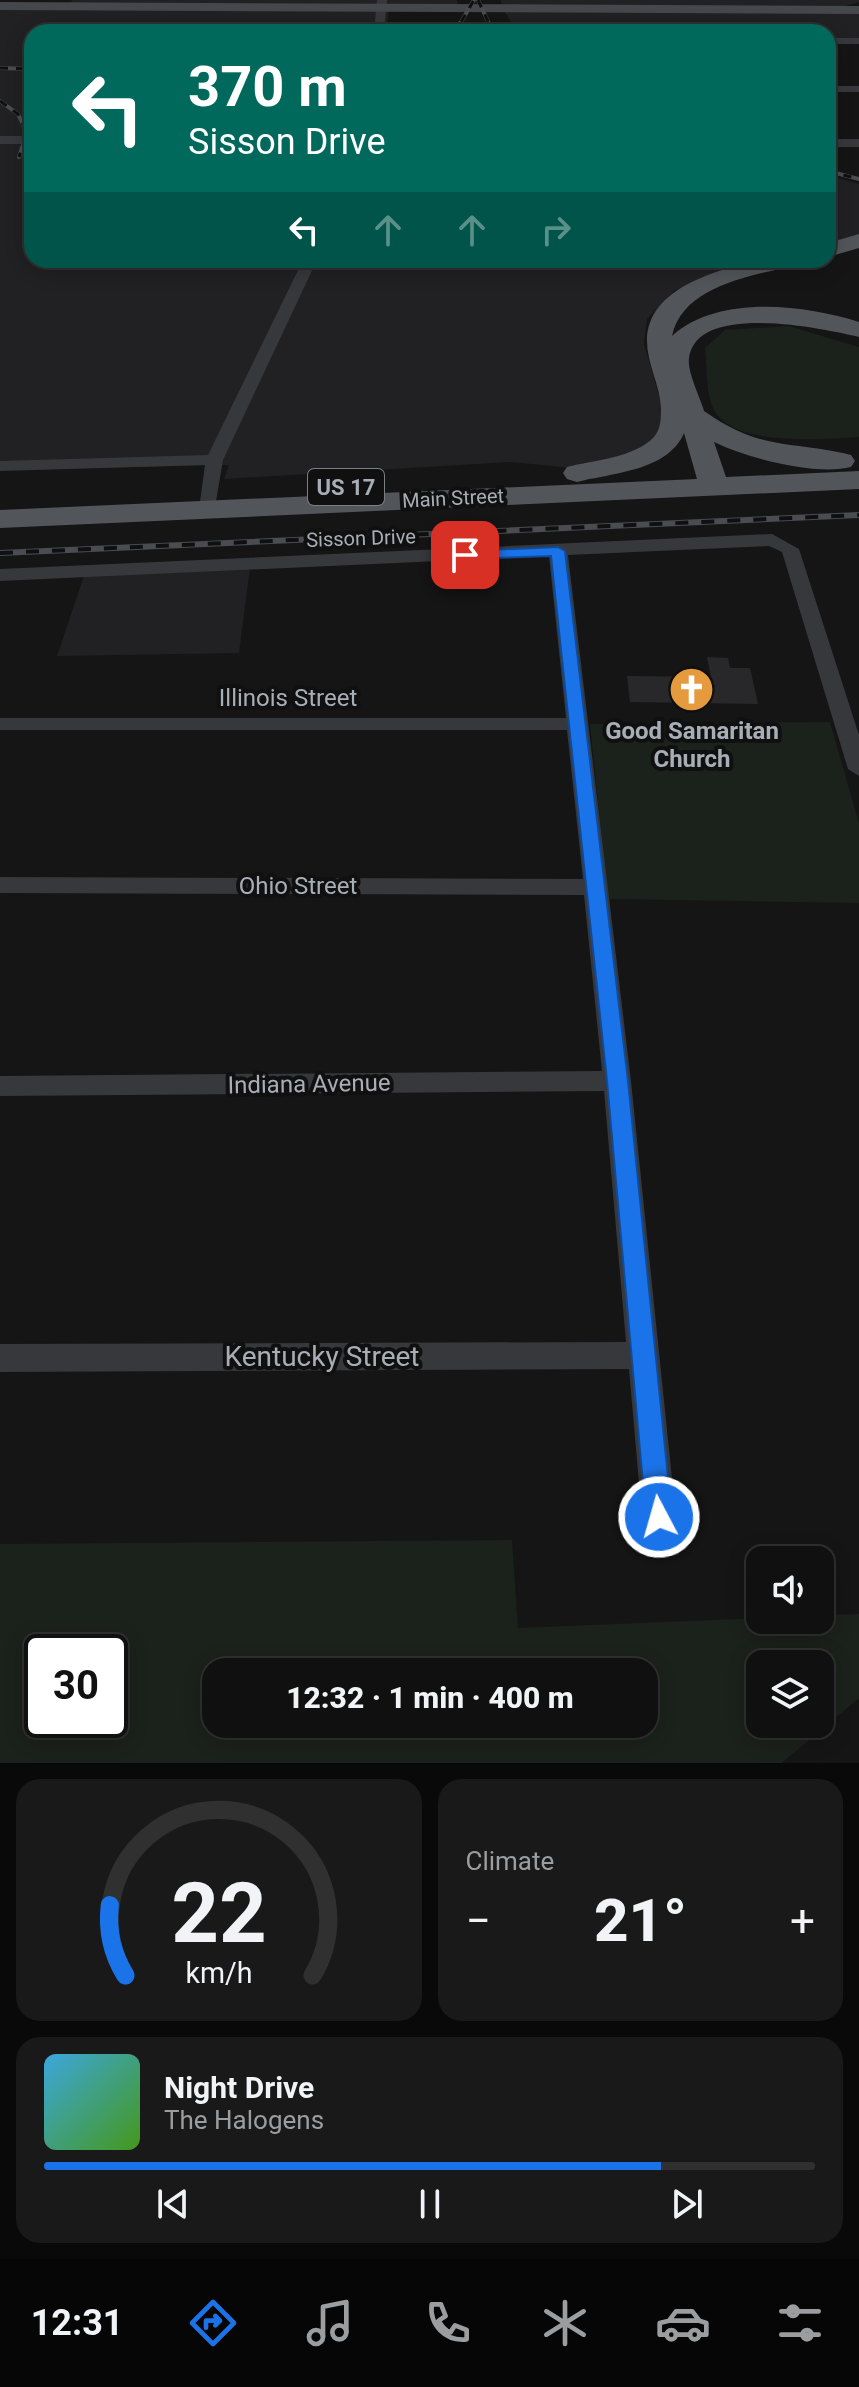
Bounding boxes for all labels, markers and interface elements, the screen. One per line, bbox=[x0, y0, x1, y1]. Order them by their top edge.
text: 370 m bbox=[188, 54, 347, 120]
icon: left bbox=[56, 56, 160, 160]
text: Sisson Drive bbox=[188, 121, 386, 163]
icon: left bbox=[282, 208, 326, 252]
icon: ahead bbox=[366, 208, 410, 252]
icon: ahead bbox=[450, 208, 494, 252]
icon: right bbox=[534, 208, 578, 252]
road number: US 17 bbox=[308, 469, 384, 505]
street label: Main Street bbox=[401, 483, 505, 513]
pin bbox=[431, 521, 499, 589]
street label: Sisson Drive bbox=[306, 524, 416, 552]
icon: arrive bbox=[443, 533, 487, 577]
church icon: Good Samaritan Church bbox=[668, 665, 716, 713]
street label: Illinois Street bbox=[219, 684, 357, 712]
place label: Good Samaritan Church bbox=[605, 717, 779, 773]
street label: Ohio Street bbox=[239, 872, 357, 900]
street label: Indiana Avenue bbox=[227, 1069, 391, 1099]
street label: Kentucky Street bbox=[224, 1340, 420, 1373]
position arrow bbox=[617, 1475, 701, 1559]
map controls bbox=[746, 1546, 834, 1738]
button: sound bbox=[746, 1546, 834, 1634]
speed limit sign: 30 bbox=[24, 1634, 128, 1738]
button: layers bbox=[746, 1650, 834, 1738]
text: 12:32 · 1 min · 400 m bbox=[286, 1680, 574, 1715]
text: Climate bbox=[466, 1846, 554, 1876]
text: 22 bbox=[171, 1865, 266, 1962]
text: 21° bbox=[594, 1885, 687, 1956]
text: − bbox=[466, 1895, 491, 1947]
text: + bbox=[790, 1895, 815, 1947]
text: km/h bbox=[185, 1956, 252, 1990]
text: Night Drive bbox=[164, 2070, 314, 2105]
text: The Halogens bbox=[164, 2105, 324, 2135]
icon: previous bbox=[151, 2182, 195, 2226]
icon: pause bbox=[408, 2182, 452, 2226]
icon: next bbox=[665, 2182, 709, 2226]
icon: directions bbox=[185, 2295, 241, 2351]
icon: music bbox=[302, 2295, 358, 2351]
icon: phone bbox=[420, 2295, 476, 2351]
icon: climate bbox=[537, 2295, 593, 2351]
icon: car bbox=[655, 2295, 711, 2351]
icon: filters bbox=[772, 2295, 828, 2351]
text: 12:31 bbox=[31, 2302, 123, 2344]

